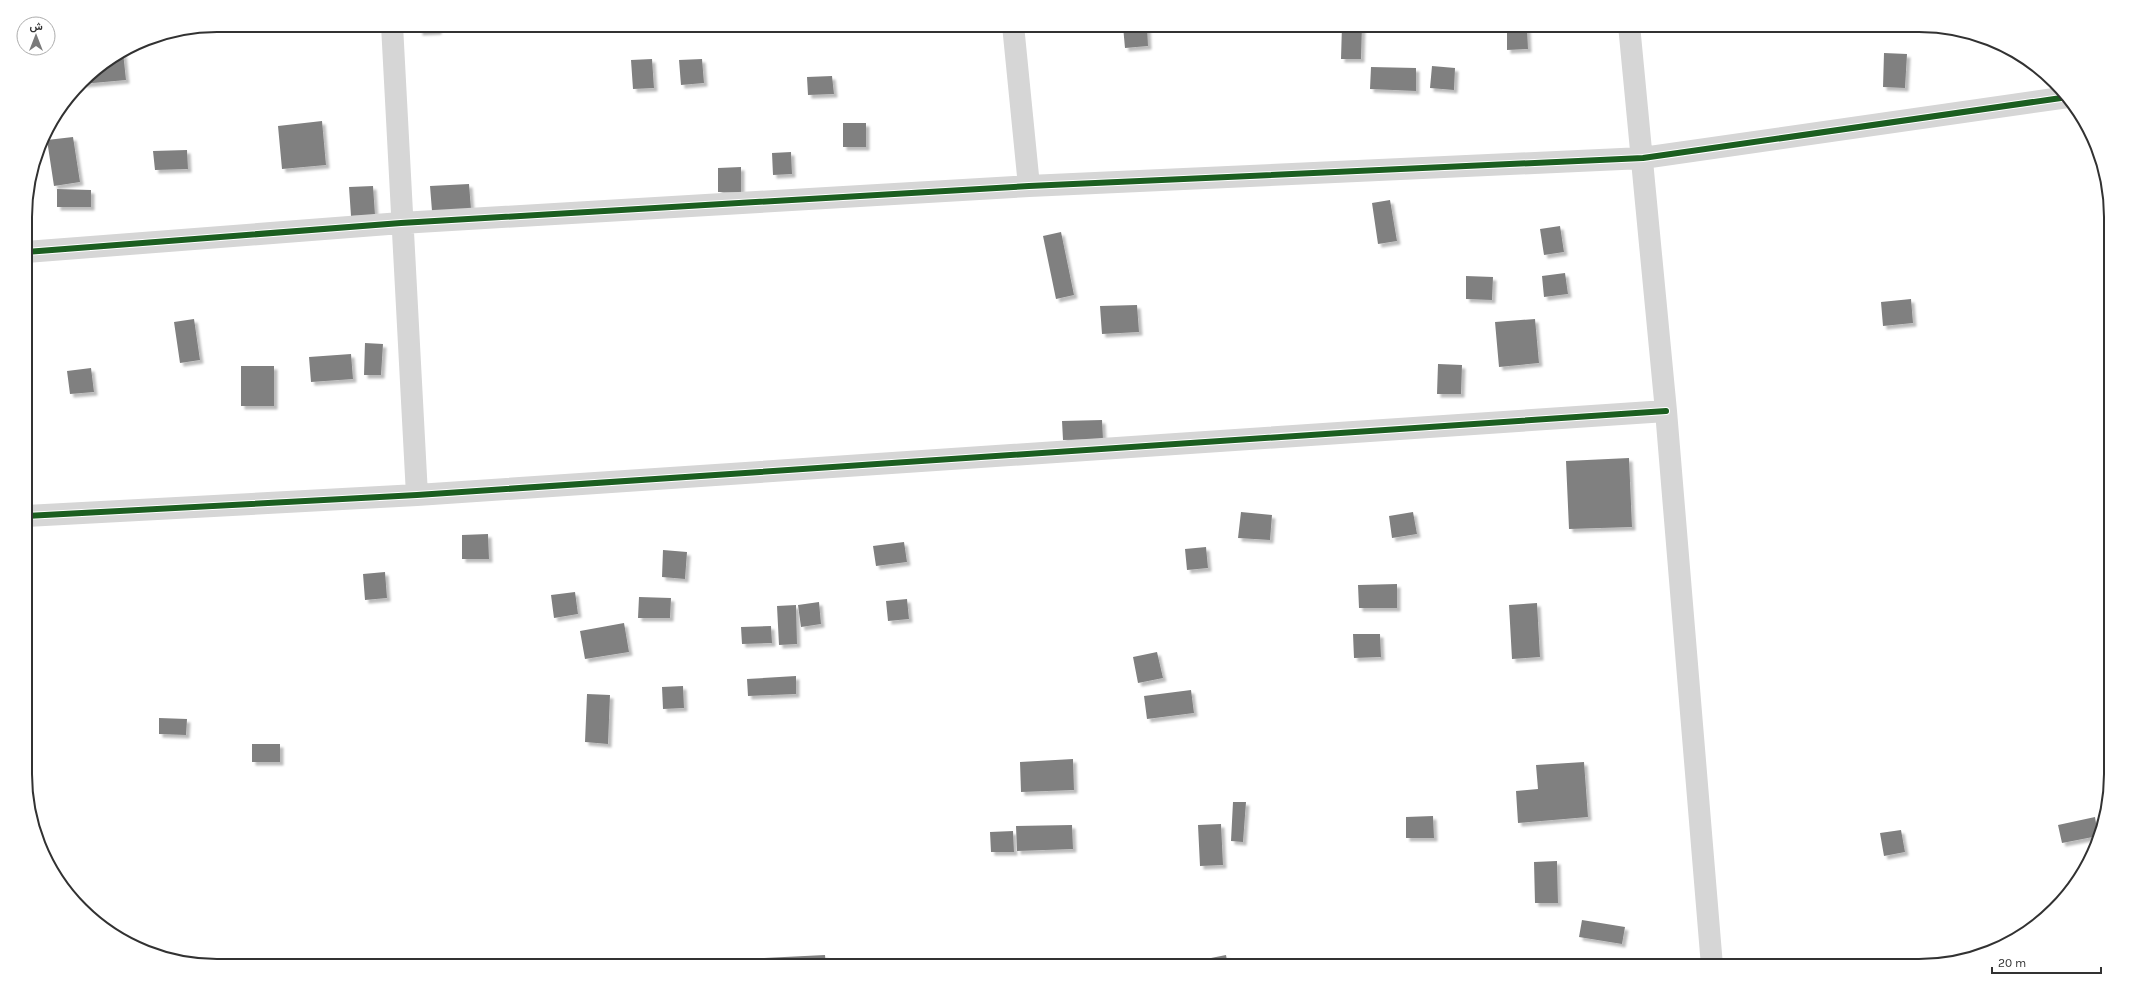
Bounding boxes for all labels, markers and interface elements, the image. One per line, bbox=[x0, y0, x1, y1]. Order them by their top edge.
north arrow bbox=[16, 16, 56, 56]
text: ش bbox=[29, 20, 43, 33]
scale bar bbox=[1992, 949, 2101, 975]
text: 20 m bbox=[1998, 956, 2026, 970]

